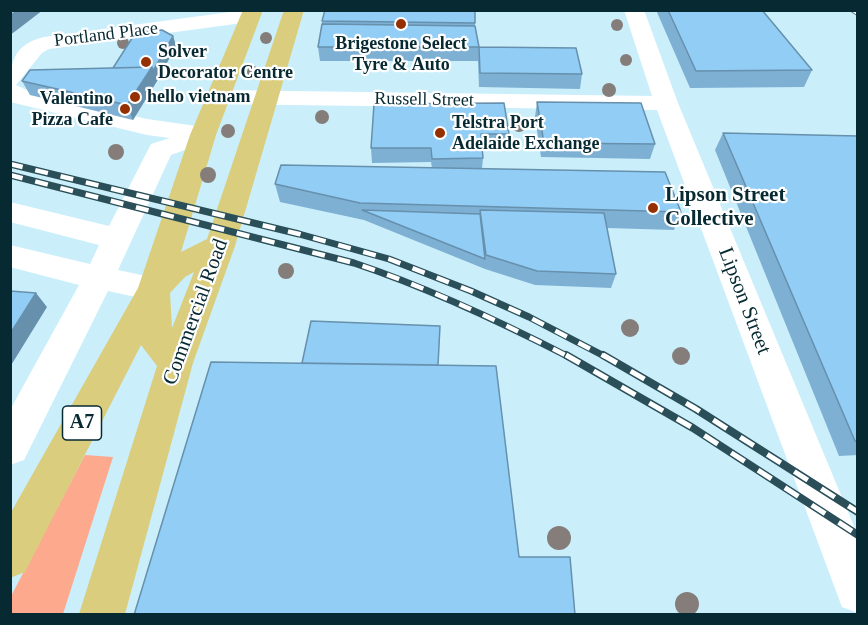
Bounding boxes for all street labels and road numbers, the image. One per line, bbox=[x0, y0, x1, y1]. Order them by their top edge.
street label: Portland Place bbox=[53, 18, 159, 52]
street label: Russell Street bbox=[374, 88, 474, 112]
street label: Commercial Road bbox=[158, 236, 234, 388]
street label: Lipson Street bbox=[712, 244, 776, 358]
road number: A7 bbox=[62, 406, 101, 440]

